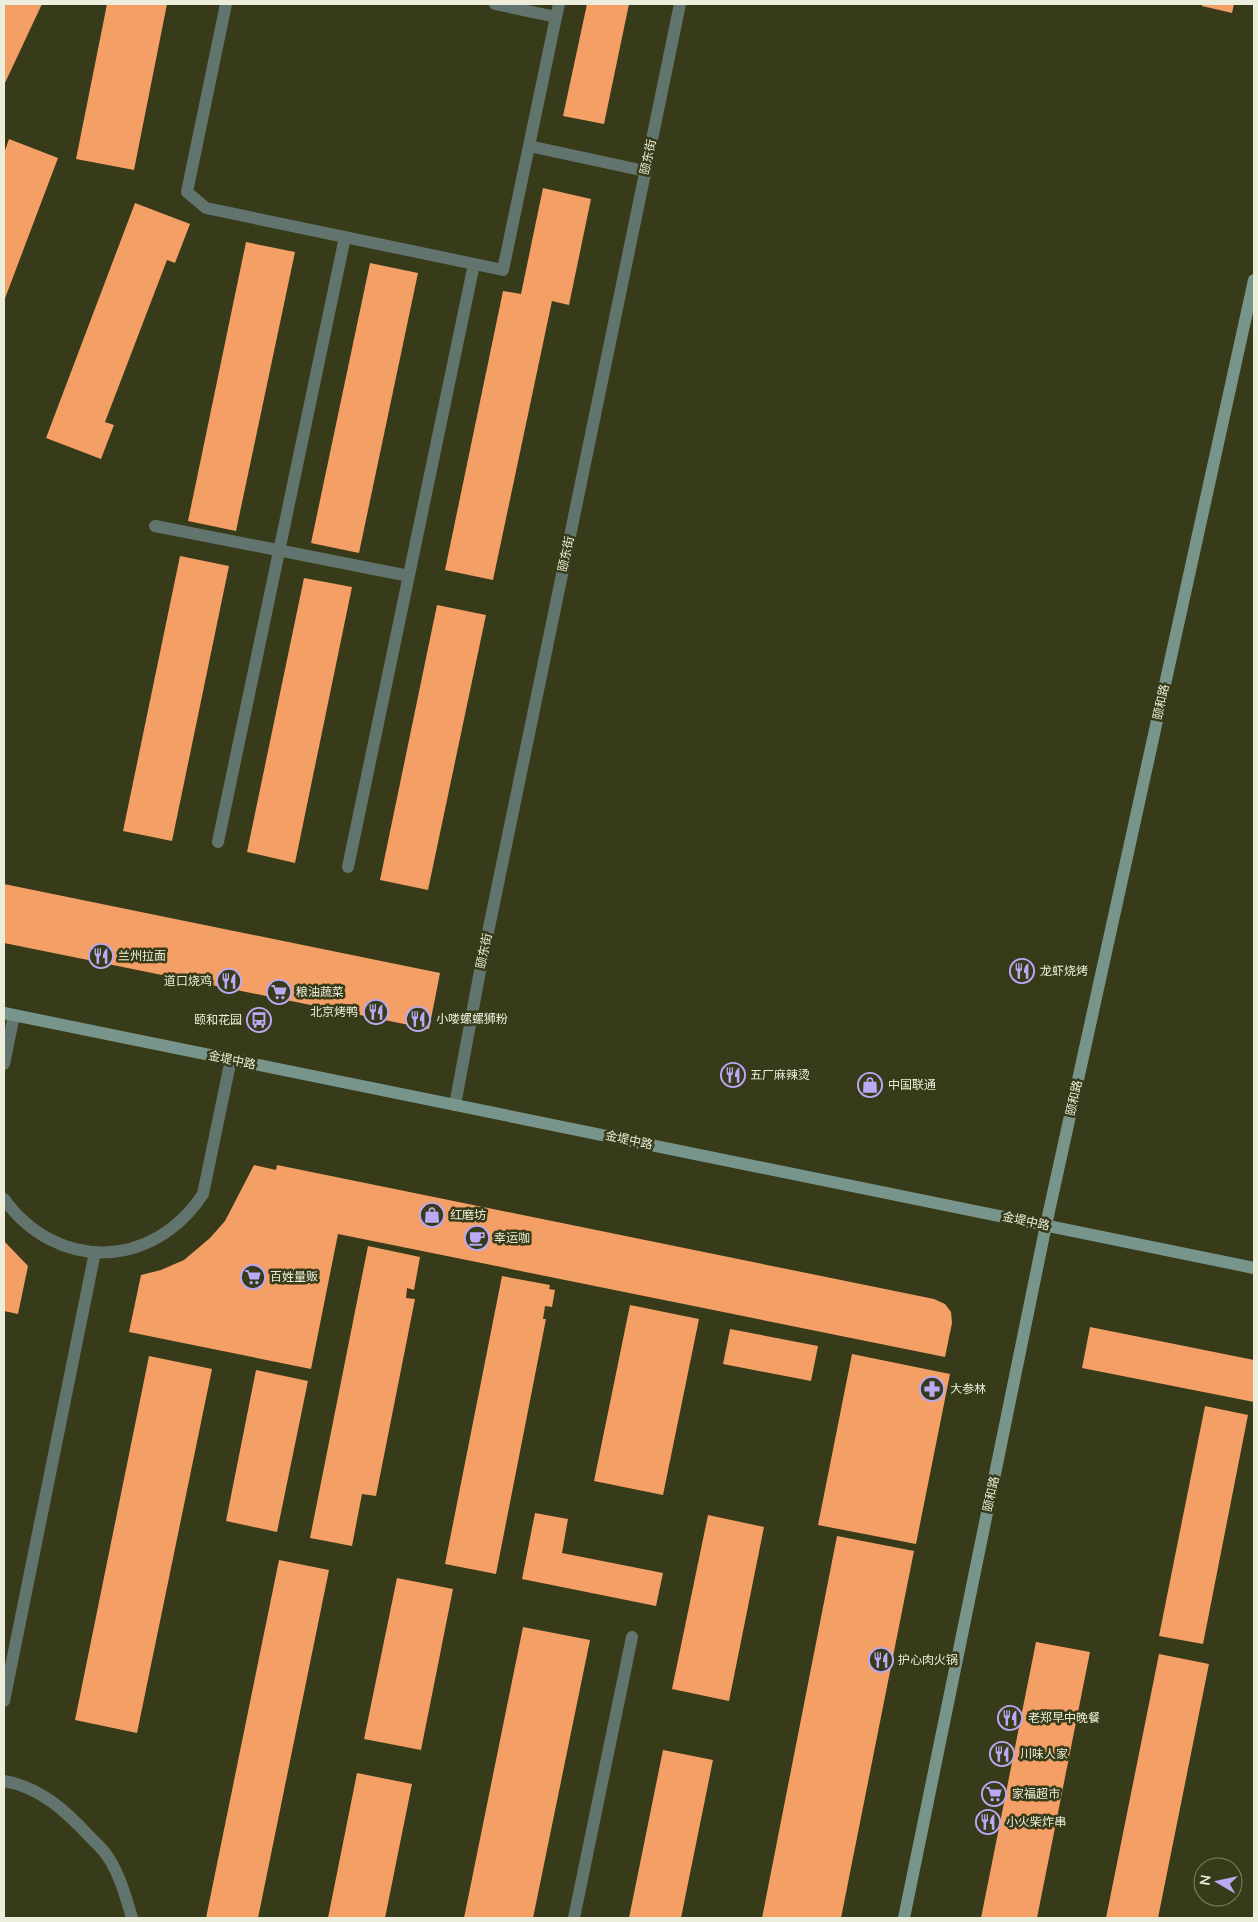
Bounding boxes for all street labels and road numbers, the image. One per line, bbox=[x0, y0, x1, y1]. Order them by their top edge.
street label: 颐东街 bbox=[636, 138, 660, 176]
street label: 颐东街 bbox=[554, 535, 578, 573]
street label: 颐和路 bbox=[1149, 683, 1173, 721]
street label: 颐东街 bbox=[472, 932, 496, 970]
street label: 金堤中路 bbox=[207, 1047, 257, 1073]
street label: 颐和路 bbox=[1062, 1079, 1086, 1117]
street label: 金堤中路 bbox=[604, 1127, 654, 1153]
street label: 金堤中路 bbox=[1001, 1208, 1051, 1234]
street label: 颐和路 bbox=[979, 1475, 1003, 1513]

